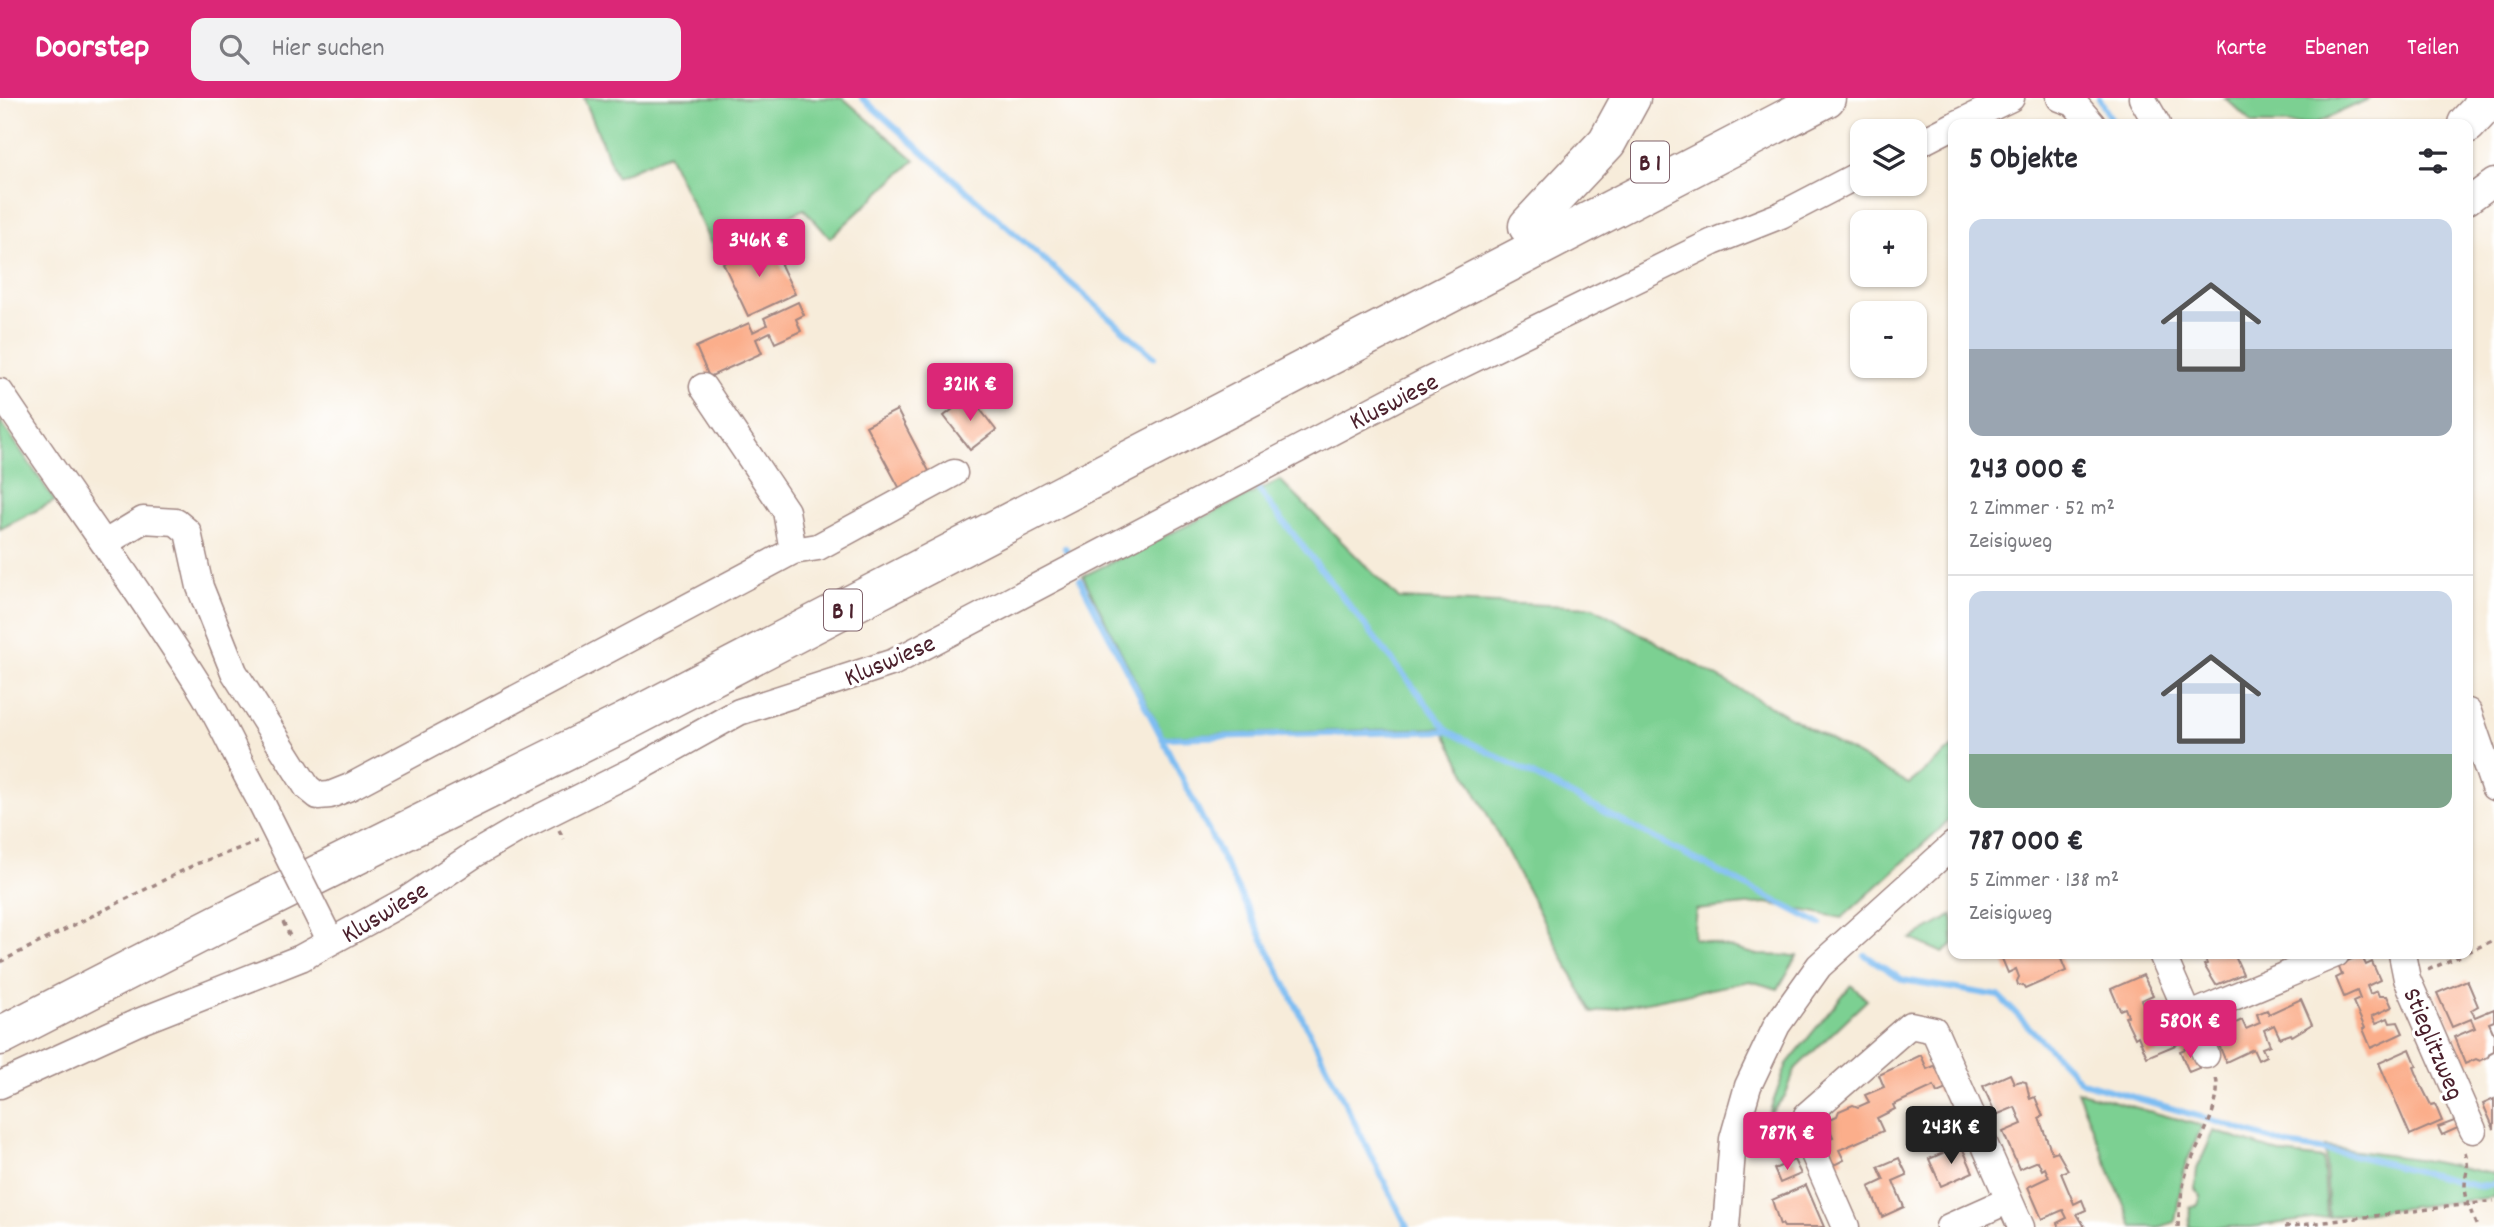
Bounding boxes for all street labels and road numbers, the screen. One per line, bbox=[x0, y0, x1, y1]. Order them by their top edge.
road number: B 1 bbox=[1631, 141, 1669, 182]
street label: Kluswiese bbox=[1344, 365, 1446, 441]
road number: B 1 bbox=[824, 589, 862, 630]
street label: Kluswiese bbox=[839, 626, 942, 698]
street label: Kluswiese bbox=[335, 874, 436, 954]
street label: Stieglitzweg bbox=[2392, 983, 2472, 1106]

